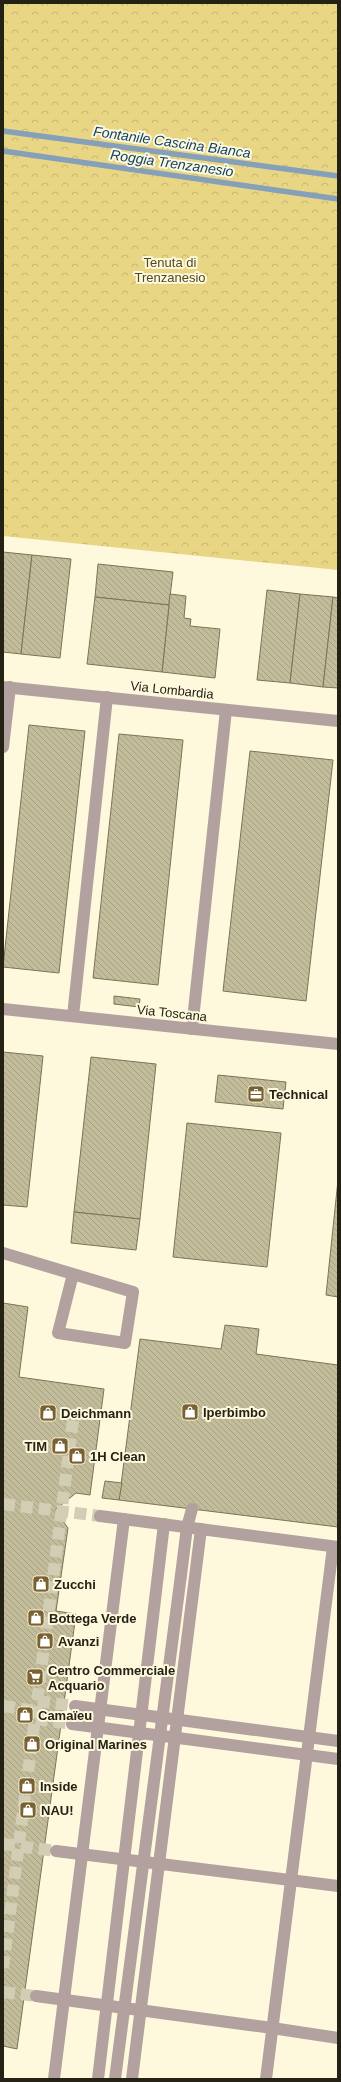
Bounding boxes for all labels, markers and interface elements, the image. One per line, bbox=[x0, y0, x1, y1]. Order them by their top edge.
water label: Fontanile Cascina Bianca bbox=[92, 123, 252, 161]
water label: Roggia Trenzanesio bbox=[109, 146, 235, 180]
park label: Tenuta di Trenzanesio bbox=[134, 255, 206, 285]
street label: Via Lombardia bbox=[130, 678, 215, 702]
street label: Via Toscana bbox=[136, 1002, 209, 1024]
office icon: Technical bbox=[246, 1084, 266, 1104]
place label: Technical bbox=[269, 1087, 328, 1102]
shop icon: Iperbimbo bbox=[180, 1402, 200, 1422]
shop icon: Deichmann bbox=[38, 1403, 58, 1423]
place label: Iperbimbo bbox=[203, 1405, 266, 1420]
place label: Deichmann bbox=[61, 1406, 131, 1421]
shop icon: TIM bbox=[50, 1436, 70, 1456]
place label: TIM bbox=[25, 1439, 47, 1454]
shop icon: 1H Clean bbox=[67, 1446, 87, 1466]
place label: 1H Clean bbox=[90, 1449, 146, 1464]
shop icon: Zucchi bbox=[31, 1574, 51, 1594]
place label: Zucchi bbox=[54, 1577, 96, 1592]
shop icon: Bottega Verde bbox=[26, 1608, 46, 1628]
place label: Bottega Verde bbox=[49, 1611, 136, 1626]
shop icon: Avanzi bbox=[35, 1631, 55, 1651]
place label: Avanzi bbox=[58, 1634, 99, 1649]
place label: Centro Commerciale Acquario bbox=[48, 1663, 175, 1693]
supermarket icon: Centro Commerciale Acquario bbox=[25, 1667, 45, 1687]
shop icon: Camaïeu bbox=[15, 1705, 35, 1725]
place label: Camaïeu bbox=[38, 1708, 92, 1723]
shop icon: Original Marines bbox=[22, 1734, 42, 1754]
place label: Original Marines bbox=[45, 1737, 147, 1752]
shop icon: Inside bbox=[17, 1776, 37, 1796]
place label: Inside bbox=[40, 1779, 78, 1794]
shop icon: NAU! bbox=[18, 1800, 38, 1820]
place label: NAU! bbox=[41, 1803, 74, 1818]

